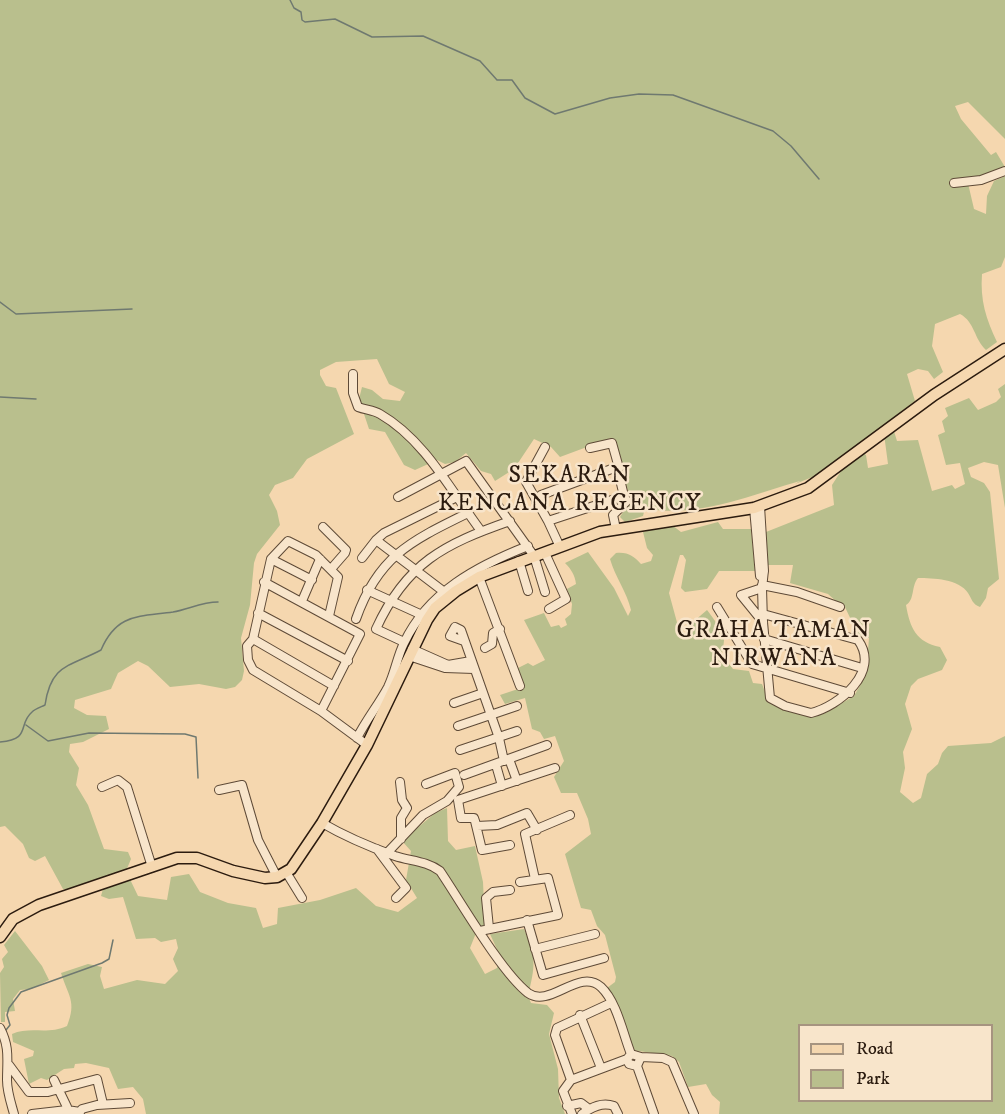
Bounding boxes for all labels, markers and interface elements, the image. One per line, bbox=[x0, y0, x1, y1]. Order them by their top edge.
district label: SEKARAN KENCANA REGENCY bbox=[438, 463, 702, 519]
district label: GRAHA TAMAN NIRWANA bbox=[677, 618, 871, 674]
legend bbox=[798, 1024, 993, 1102]
text: Road bbox=[856, 1038, 893, 1060]
text: Park bbox=[856, 1068, 890, 1090]

